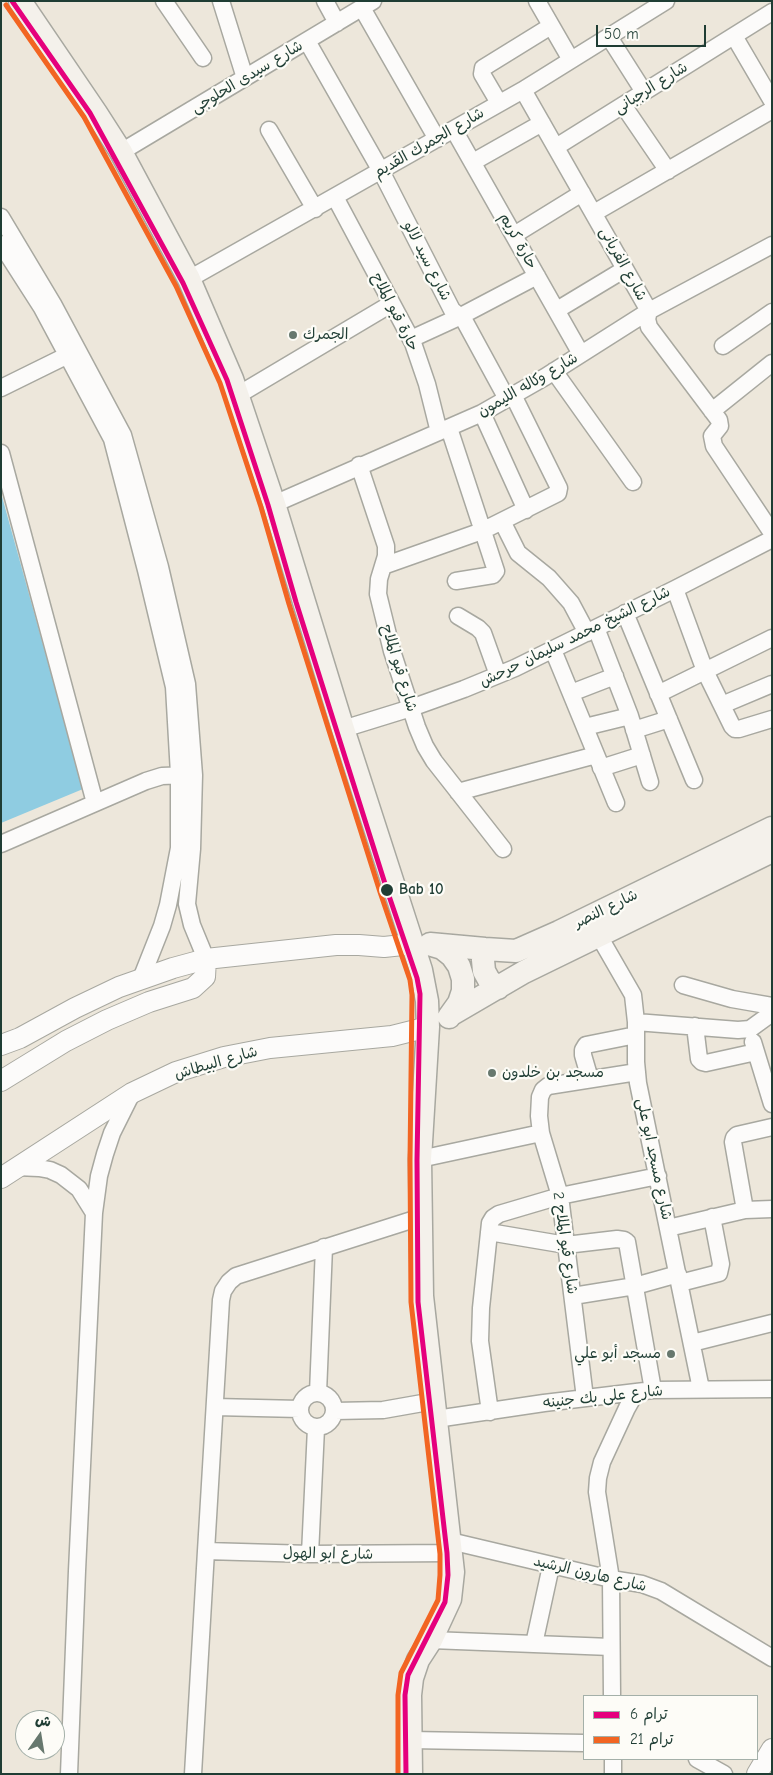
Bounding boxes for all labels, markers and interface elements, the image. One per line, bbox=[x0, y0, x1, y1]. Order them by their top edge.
scale bar bbox=[598, 15, 708, 47]
text: 50 m bbox=[604, 25, 639, 43]
street label: شارع سيدى الحلوجى bbox=[188, 37, 306, 117]
street label: شارع الرجبانى bbox=[611, 58, 691, 118]
street label: شارع الجمرك القديم bbox=[370, 104, 488, 182]
street label: حارة كريم bbox=[495, 210, 541, 272]
street label: شارع سيد لالو bbox=[399, 218, 455, 304]
street label: شارع الفريانى bbox=[595, 224, 651, 304]
street label: حارة قبو الملاح bbox=[368, 270, 422, 354]
place label: الجمرك bbox=[303, 326, 348, 344]
marker: الجمرك bbox=[287, 329, 299, 341]
street label: شارع وكاله الليمون bbox=[475, 349, 581, 421]
street label: شارع الشيخ محمد سليمان حرحش bbox=[477, 583, 673, 691]
street label: شارع قبو الملاح bbox=[377, 622, 421, 714]
place label: Bab 10 bbox=[399, 881, 443, 899]
marker: Bab 10 bbox=[379, 882, 395, 898]
street label: شارع النصر bbox=[571, 886, 641, 932]
street label: شارع البيطاش bbox=[172, 1043, 260, 1083]
place label: مسجد بن خلدون bbox=[502, 1064, 604, 1082]
marker: مسجد بن خلدون bbox=[486, 1067, 498, 1079]
street label: شارع مسجد ابو على bbox=[632, 1096, 676, 1222]
street label: شارع قبو الملاح 2 bbox=[549, 1191, 581, 1295]
place label: مسجد أبو علي bbox=[574, 1345, 661, 1363]
marker: مسجد أبو علي bbox=[665, 1348, 677, 1360]
street label: شارع على بك جنينه bbox=[542, 1382, 664, 1412]
street label: شارع ابو الهول bbox=[283, 1544, 373, 1564]
street label: شارع هارون الرشيد bbox=[532, 1552, 648, 1596]
legend bbox=[583, 1695, 758, 1760]
text: ترام 6 bbox=[630, 1705, 668, 1723]
north arrow bbox=[15, 1710, 65, 1760]
text: ش bbox=[34, 1711, 53, 1731]
text: ترام 21 bbox=[630, 1730, 673, 1748]

